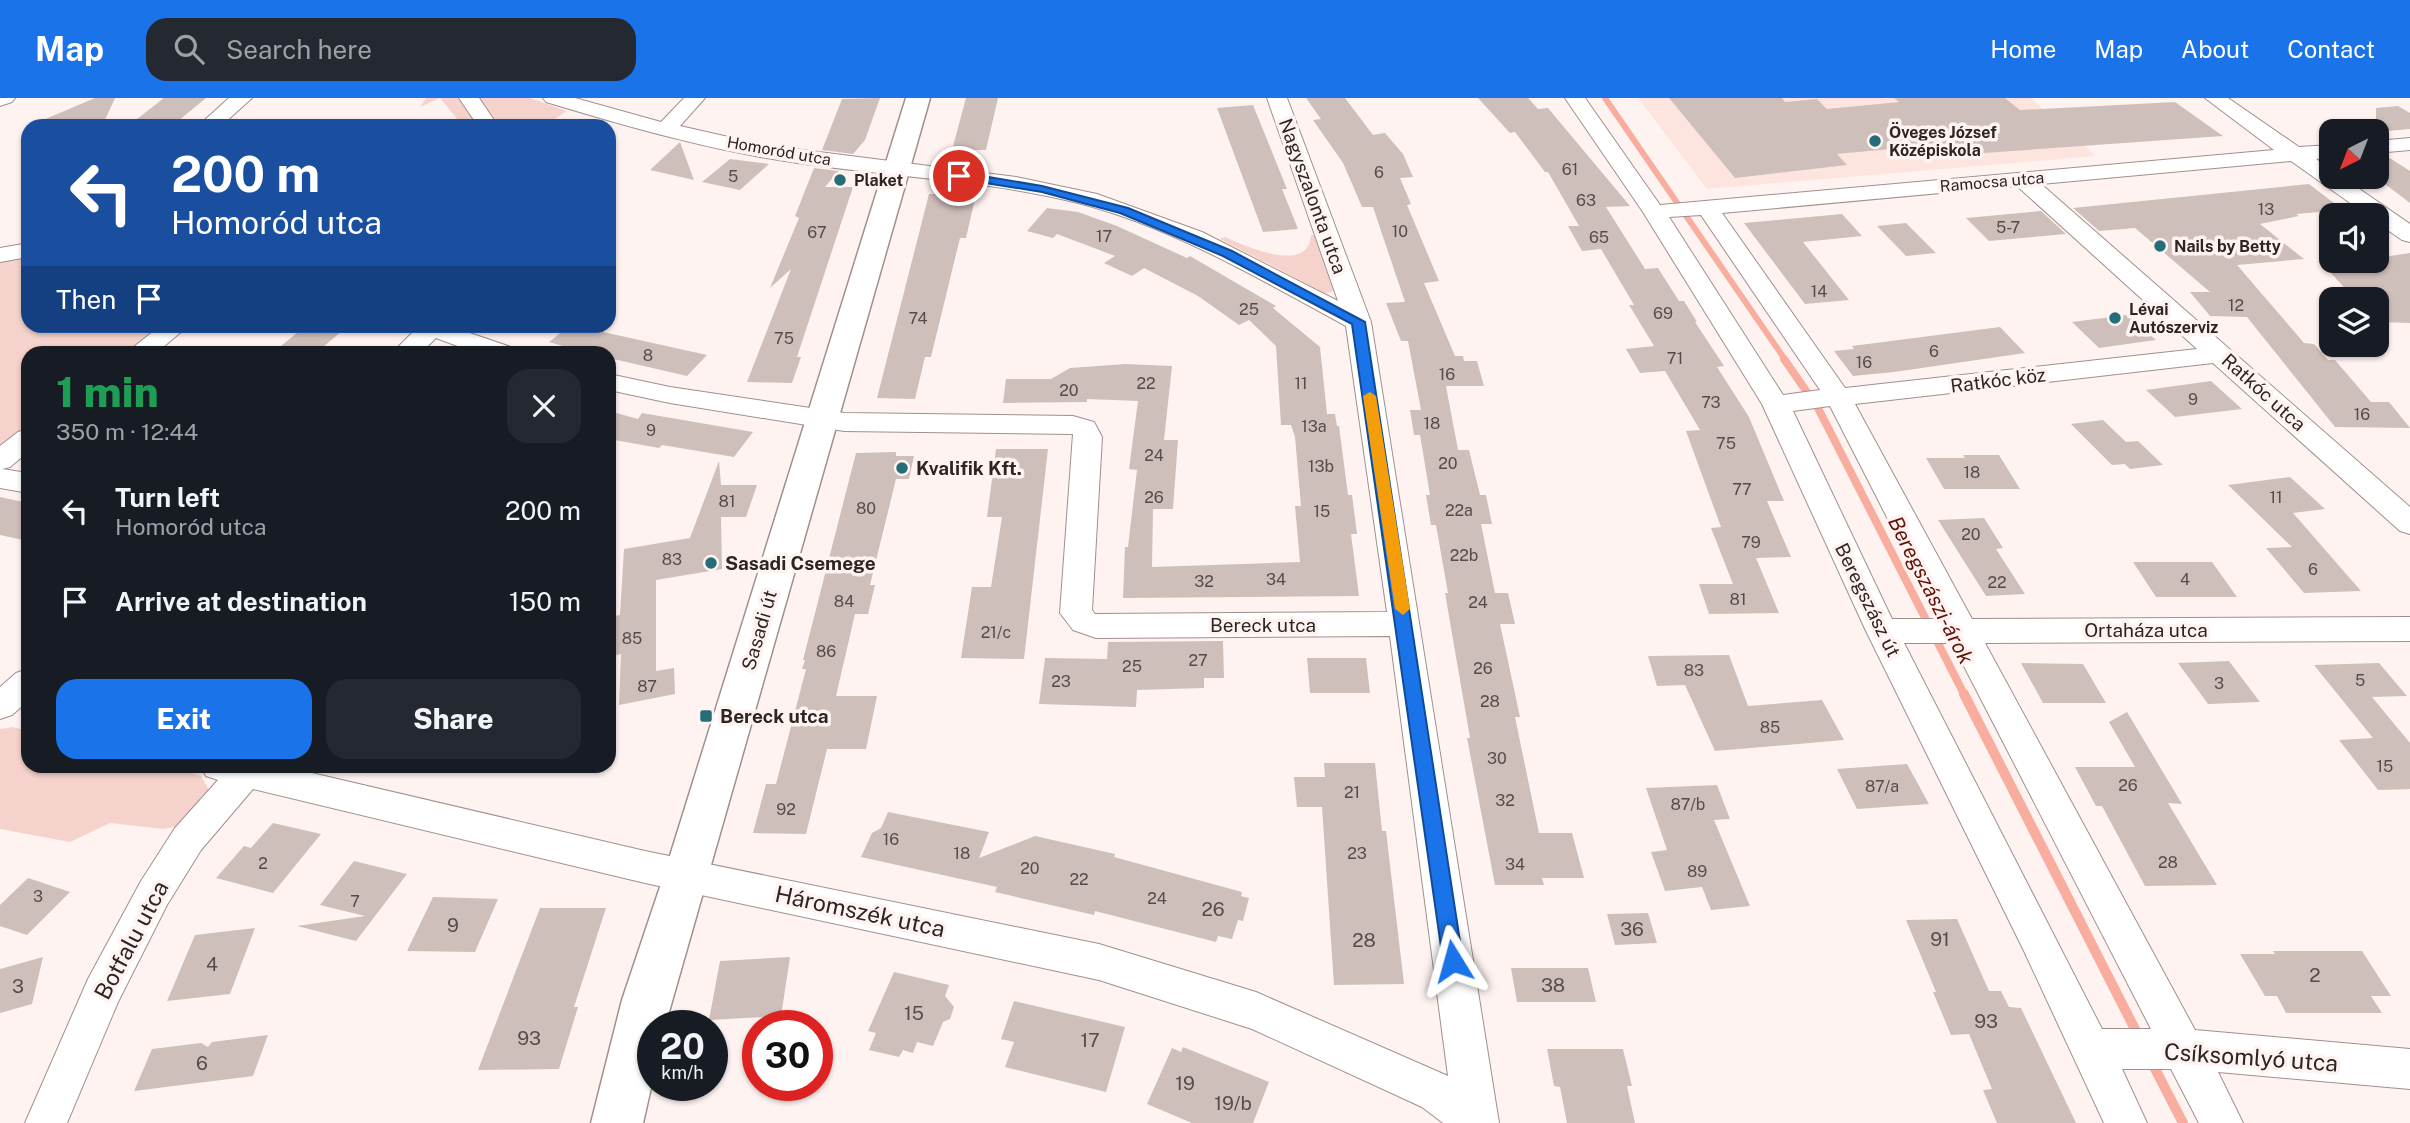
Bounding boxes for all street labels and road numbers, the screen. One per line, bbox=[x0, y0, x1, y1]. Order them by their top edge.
street label: Nagyszalonta utca bbox=[1275, 115, 1351, 277]
street label: Homoród utca bbox=[725, 132, 833, 170]
street label: Ramocsa utca bbox=[1939, 168, 2045, 196]
street label: Ratkóc utca bbox=[2218, 349, 2310, 435]
street label: Ratkóc köz bbox=[1949, 363, 2047, 397]
street label: Beregszász út bbox=[1831, 539, 1905, 661]
street label: Sasadi út bbox=[737, 587, 781, 673]
street label: Bereck utca bbox=[1210, 614, 1316, 636]
street label: Ortaháza utca bbox=[2084, 619, 2208, 641]
street label: Botfalu utca bbox=[88, 876, 174, 1004]
street label: Háromszék utca bbox=[773, 880, 947, 942]
street label: Csíksomlyó utca bbox=[2163, 1037, 2339, 1077]

